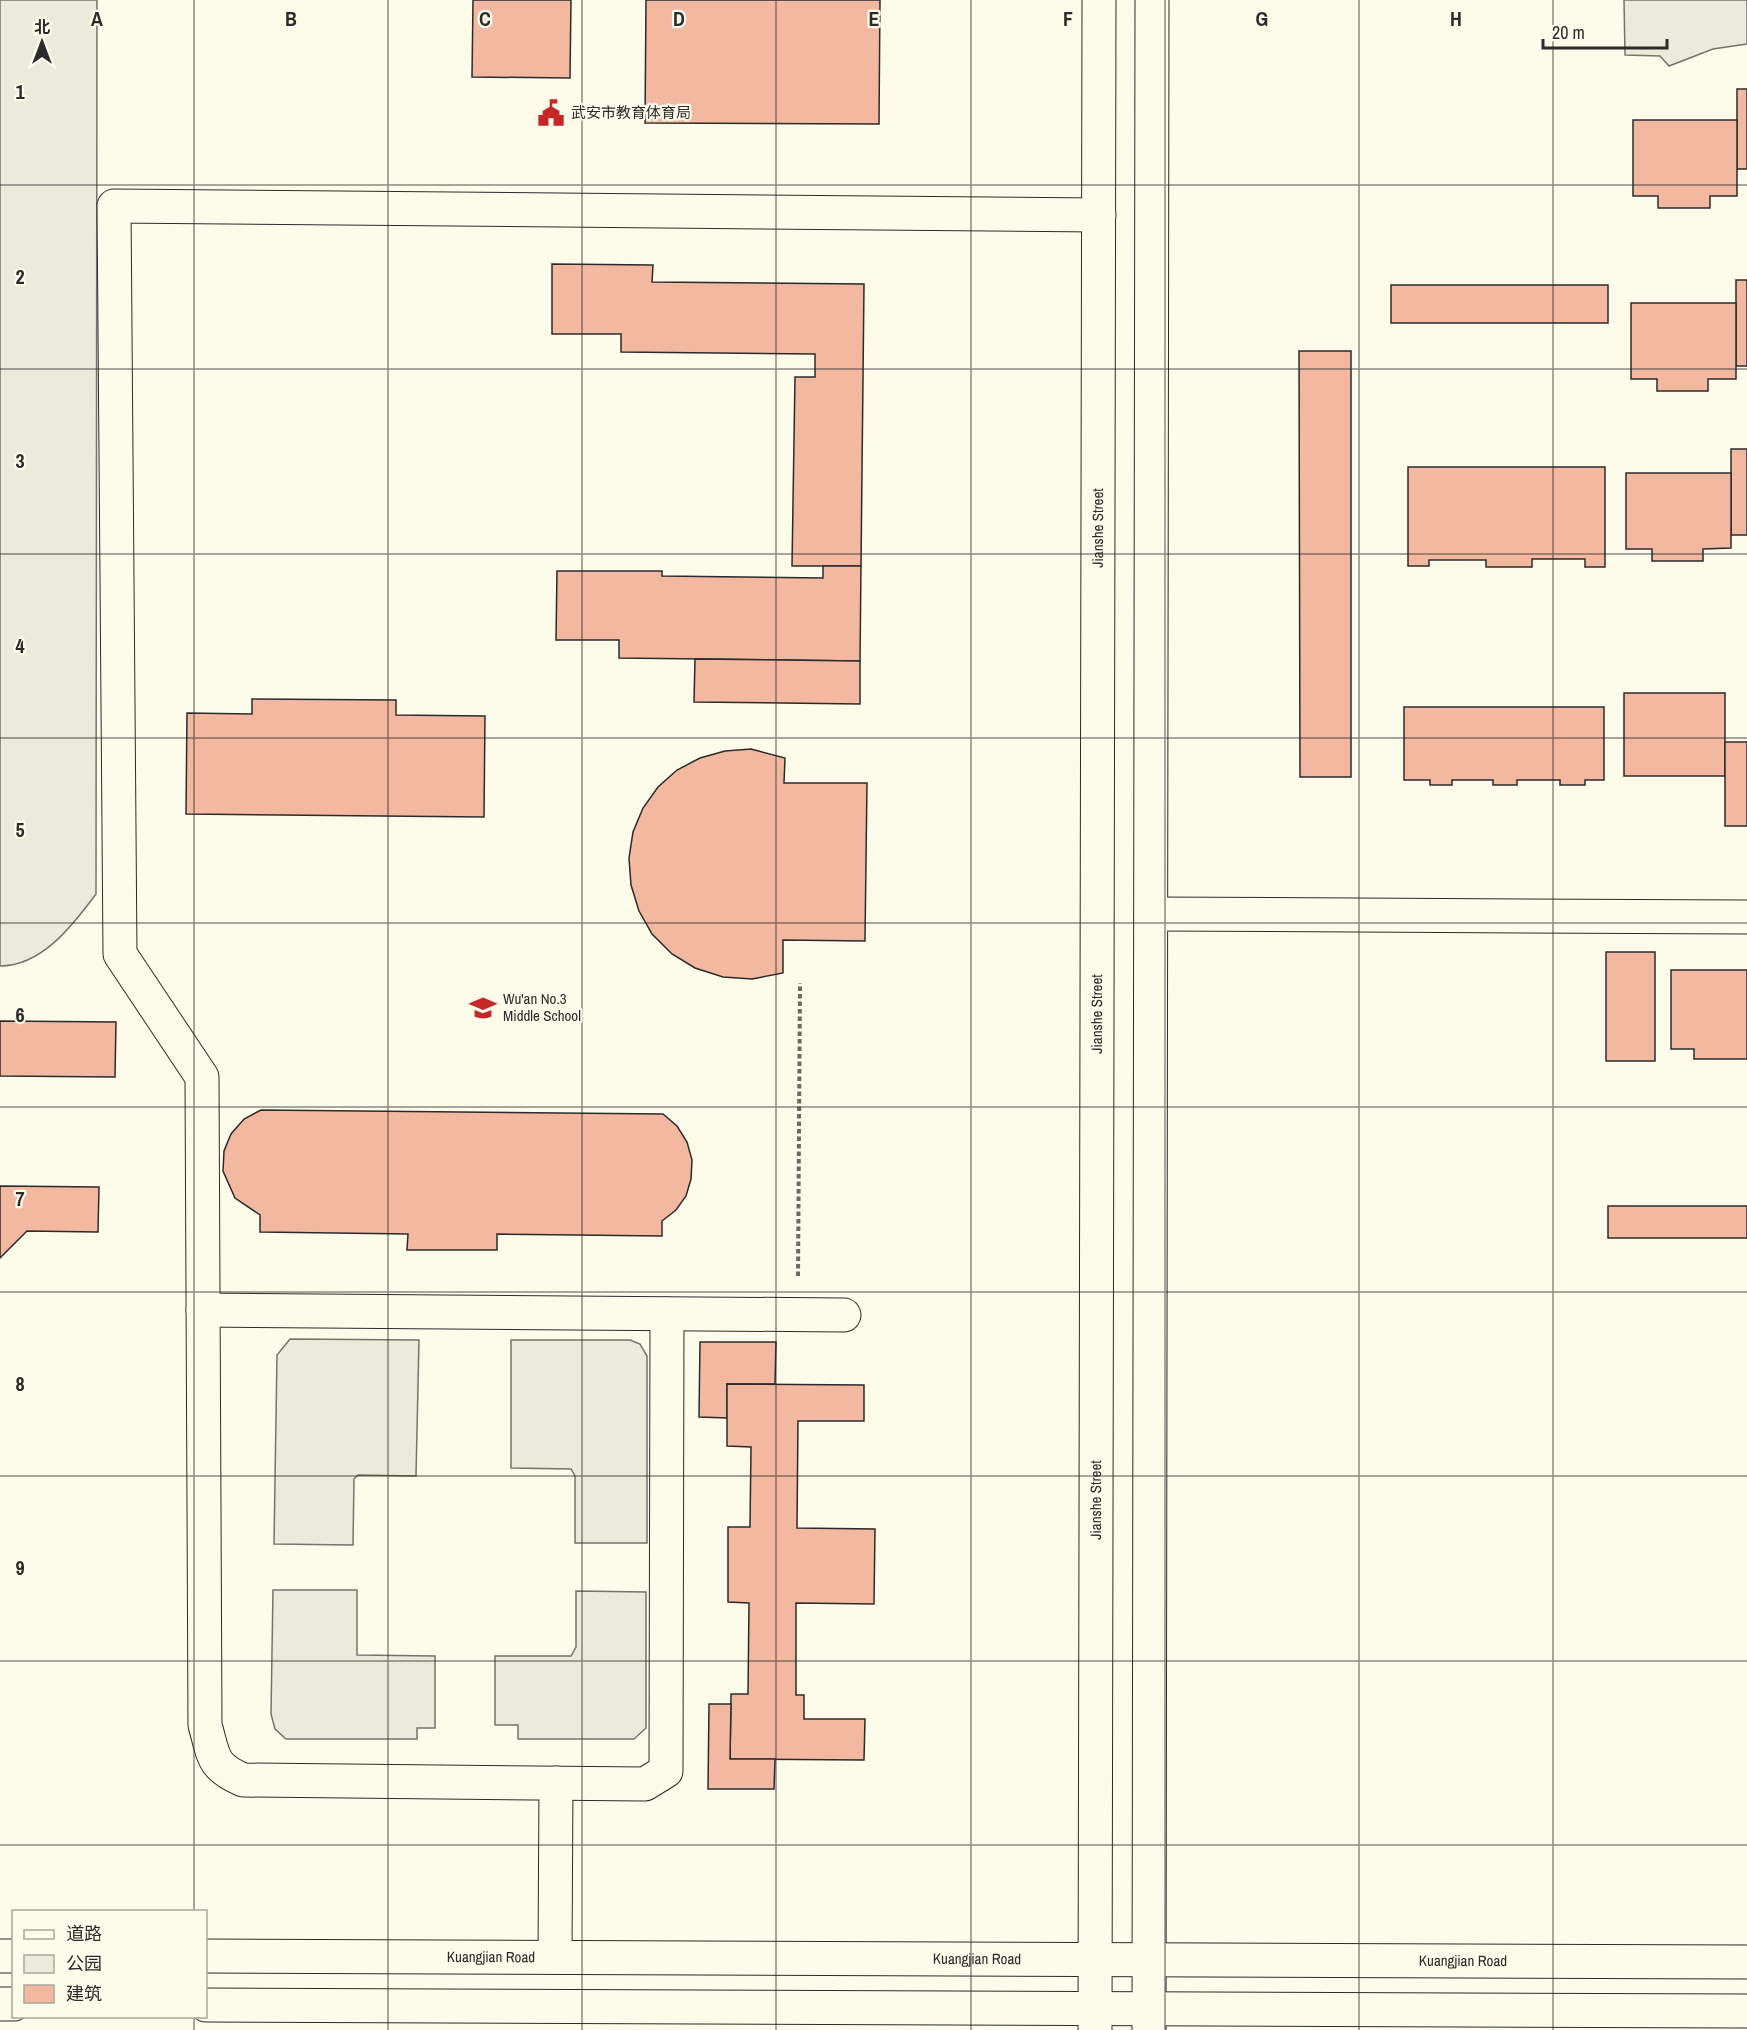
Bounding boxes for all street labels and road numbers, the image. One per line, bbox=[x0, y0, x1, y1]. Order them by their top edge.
street label: Jianshe Street bbox=[1087, 488, 1108, 568]
street label: Jianshe Street bbox=[1086, 974, 1107, 1054]
street label: Jianshe Street bbox=[1085, 1460, 1106, 1540]
street label: Kuangjian Road bbox=[447, 1946, 535, 1967]
street label: Kuangjian Road bbox=[933, 1948, 1021, 1969]
street label: Kuangjian Road bbox=[1419, 1950, 1507, 1971]

